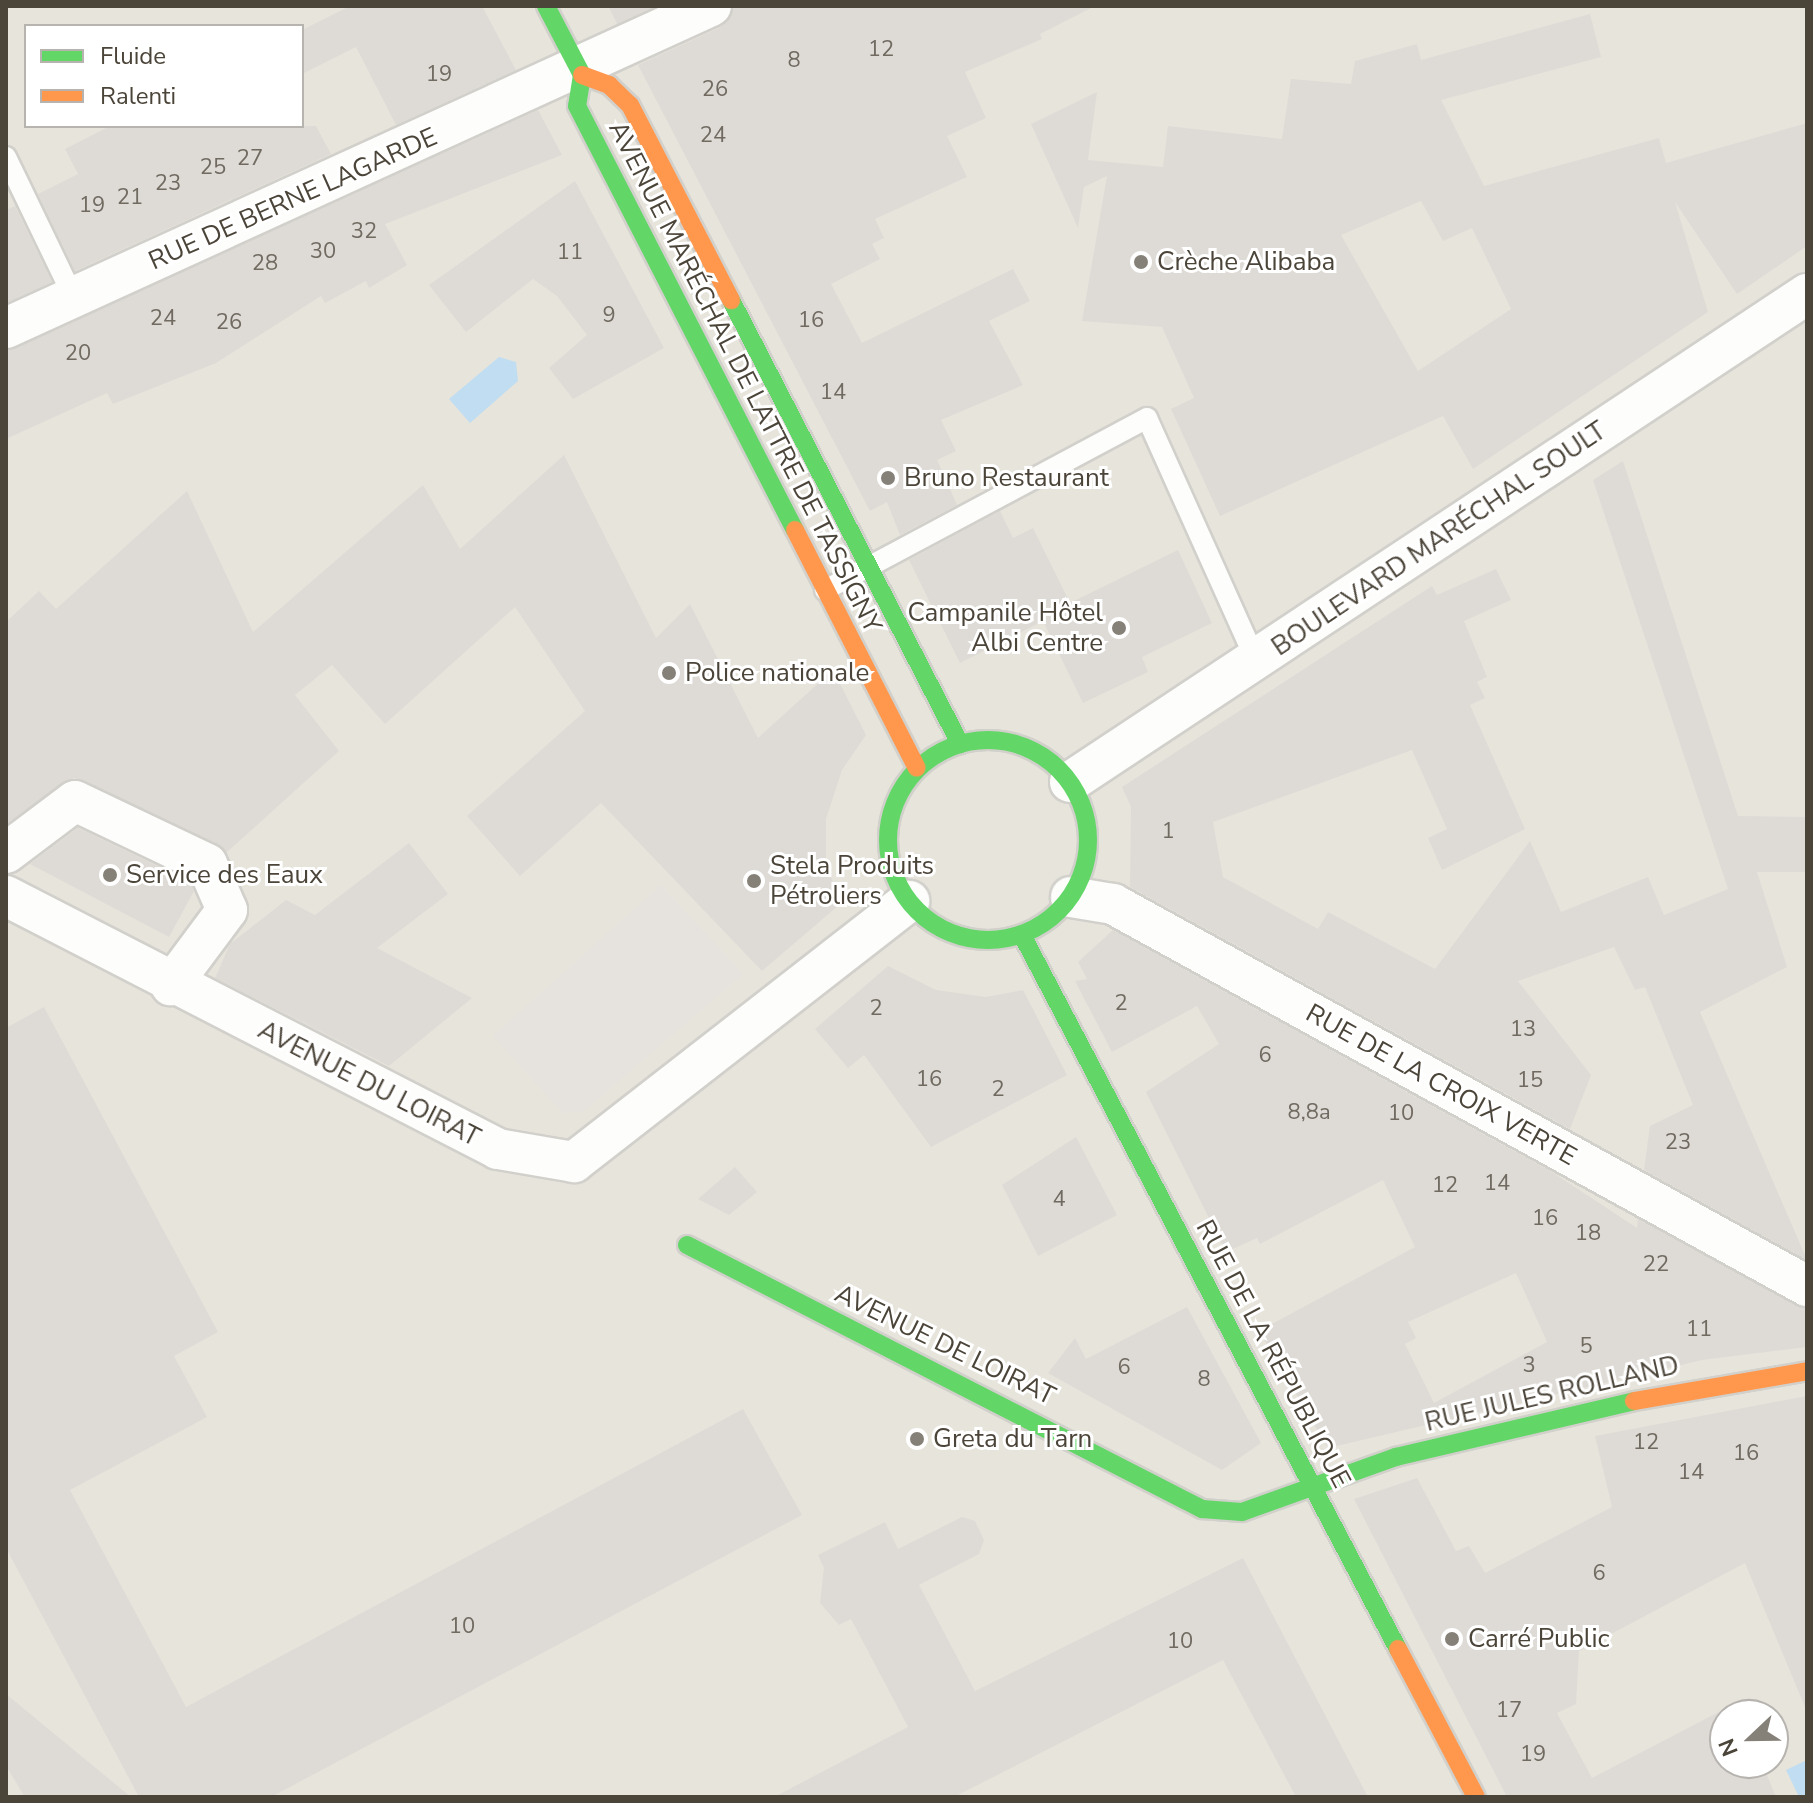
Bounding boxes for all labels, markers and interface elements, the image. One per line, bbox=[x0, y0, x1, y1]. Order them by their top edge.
legend bbox=[24, 24, 304, 128]
house number: 12 bbox=[868, 37, 894, 63]
text: Fluide bbox=[100, 40, 166, 72]
house number: 8 bbox=[787, 48, 801, 74]
house number: 19 bbox=[426, 62, 452, 88]
house number: 26 bbox=[702, 77, 728, 103]
text: Ralenti bbox=[100, 80, 176, 112]
street label: AVENUE MARÉCHAL DE LATTRE DE TASSIGNY bbox=[602, 116, 888, 638]
street label: RUE DE BERNE LAGARDE bbox=[144, 121, 442, 277]
house number: 24 bbox=[700, 123, 726, 149]
house number: 27 bbox=[237, 146, 263, 172]
house number: 25 bbox=[200, 155, 226, 181]
house number: 23 bbox=[155, 171, 181, 197]
house number: 21 bbox=[117, 185, 143, 211]
house number: 19 bbox=[79, 193, 105, 219]
house number: 32 bbox=[351, 219, 377, 245]
house number: 30 bbox=[310, 239, 336, 265]
house number: 11 bbox=[557, 240, 583, 266]
place label: Crèche Alibaba bbox=[1157, 246, 1335, 278]
house number: 28 bbox=[252, 251, 278, 277]
marker: Crèche Alibaba bbox=[1132, 253, 1150, 271]
house number: 9 bbox=[602, 303, 616, 329]
house number: 24 bbox=[150, 306, 176, 332]
house number: 16 bbox=[798, 308, 824, 334]
house number: 26 bbox=[216, 310, 242, 336]
house number: 20 bbox=[65, 341, 91, 367]
house number: 14 bbox=[820, 380, 846, 406]
street label: BOULEVARD MARÉCHAL SOULT bbox=[1266, 415, 1612, 663]
place label: Bruno Restaurant bbox=[904, 462, 1109, 494]
marker: Bruno Restaurant bbox=[879, 469, 897, 487]
place label: Campanile Hôtel Albi Centre bbox=[907, 597, 1103, 658]
marker: Campanile Hôtel Albi Centre bbox=[1110, 619, 1128, 637]
place label: Police nationale bbox=[685, 657, 869, 689]
marker: Police nationale bbox=[660, 664, 678, 682]
house number: 1 bbox=[1161, 819, 1175, 845]
place label: Stela Produits Pétroliers bbox=[770, 850, 934, 912]
place label: Service des Eaux bbox=[126, 859, 323, 891]
marker: Service des Eaux bbox=[101, 866, 119, 884]
marker: Stela Produits Pétroliers bbox=[745, 872, 763, 890]
house number: 2 bbox=[1114, 991, 1128, 1017]
house number: 2 bbox=[869, 996, 883, 1022]
street label: RUE DE LA CROIX VERTE bbox=[1300, 998, 1582, 1172]
street label: AVENUE DU LOIRAT bbox=[253, 1014, 485, 1154]
house number: 13 bbox=[1510, 1017, 1536, 1043]
house number: 6 bbox=[1258, 1043, 1272, 1069]
house number: 16 bbox=[916, 1067, 942, 1093]
house number: 15 bbox=[1517, 1068, 1543, 1094]
house number: 2 bbox=[991, 1077, 1005, 1103]
house number: 8,8a bbox=[1287, 1100, 1331, 1126]
house number: 10 bbox=[1388, 1101, 1414, 1127]
house number: 23 bbox=[1665, 1130, 1691, 1156]
house number: 14 bbox=[1484, 1171, 1510, 1197]
house number: 12 bbox=[1432, 1173, 1458, 1199]
house number: 4 bbox=[1052, 1187, 1066, 1213]
house number: 16 bbox=[1532, 1206, 1558, 1232]
street label: RUE DE LA RÉPUBLIQUE bbox=[1189, 1215, 1357, 1493]
house number: 18 bbox=[1575, 1221, 1601, 1247]
house number: 22 bbox=[1643, 1252, 1669, 1278]
street label: AVENUE DE LOIRAT bbox=[830, 1278, 1060, 1412]
house number: 11 bbox=[1686, 1317, 1712, 1343]
house number: 5 bbox=[1579, 1334, 1593, 1360]
street label: RUE JULES ROLLAND bbox=[1422, 1350, 1682, 1438]
house number: 3 bbox=[1522, 1353, 1536, 1379]
house number: 6 bbox=[1117, 1355, 1131, 1381]
house number: 8 bbox=[1197, 1367, 1211, 1393]
place label: Greta du Tarn bbox=[933, 1423, 1092, 1455]
marker: Greta du Tarn bbox=[908, 1430, 926, 1448]
house number: 12 bbox=[1633, 1430, 1659, 1456]
house number: 16 bbox=[1733, 1441, 1759, 1467]
house number: 14 bbox=[1678, 1460, 1704, 1486]
house number: 6 bbox=[1592, 1561, 1606, 1587]
house number: 10 bbox=[449, 1614, 475, 1640]
place label: Carré Public bbox=[1468, 1623, 1610, 1655]
house number: 10 bbox=[1167, 1629, 1193, 1655]
marker: Carré Public bbox=[1443, 1630, 1461, 1648]
house number: 17 bbox=[1496, 1698, 1522, 1724]
north arrow bbox=[1709, 1699, 1789, 1779]
text: N bbox=[1712, 1734, 1746, 1760]
house number: 19 bbox=[1520, 1742, 1546, 1768]

